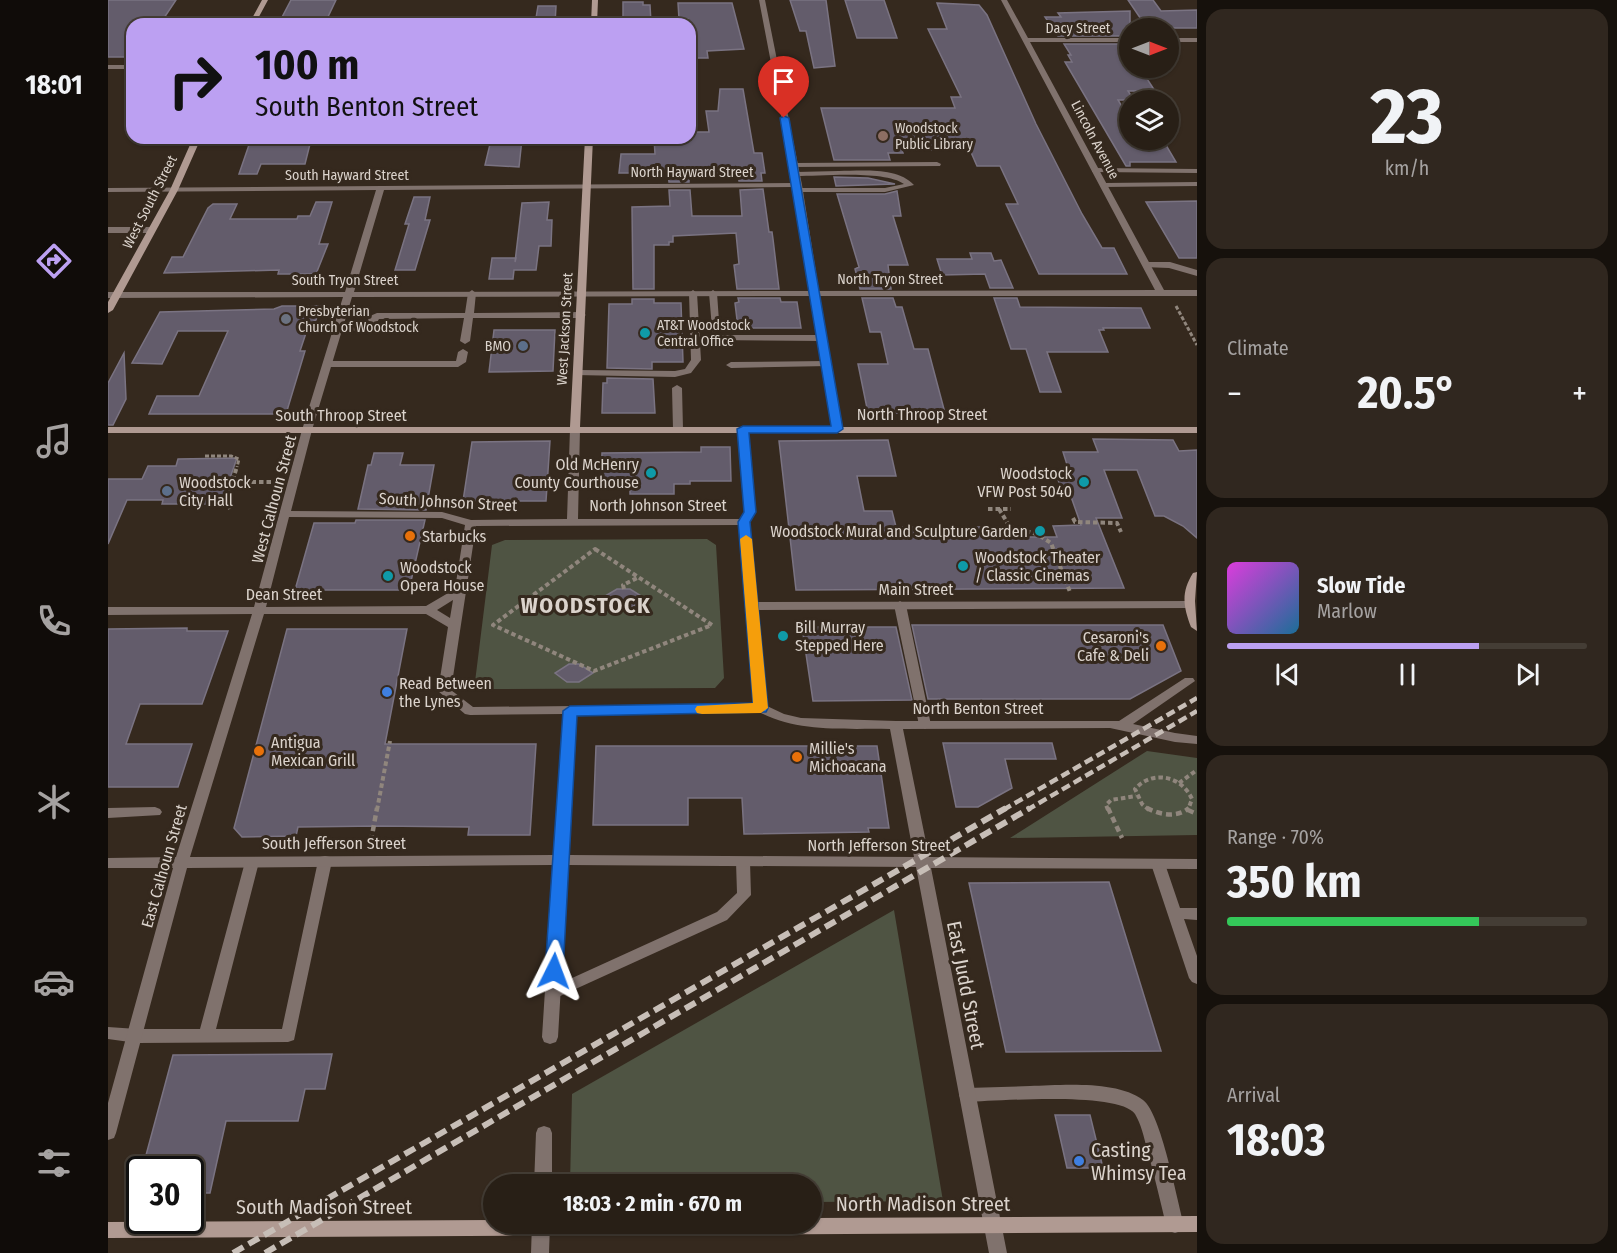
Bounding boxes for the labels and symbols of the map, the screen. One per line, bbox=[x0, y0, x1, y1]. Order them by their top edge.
north arrow bbox=[1119, 18, 1179, 78]
street label: Dacy Street bbox=[1046, 20, 1111, 37]
pin bbox=[758, 56, 809, 118]
street label: Lincoln Avenue bbox=[1067, 98, 1123, 182]
place label: Woodstock Public Library bbox=[895, 120, 974, 153]
marker: Woodstock Public Library bbox=[876, 129, 890, 143]
street label: West South Street bbox=[119, 152, 181, 251]
street label: North Hayward Street bbox=[631, 164, 754, 181]
street label: South Hayward Street bbox=[285, 167, 409, 184]
street label: North Tryon Street bbox=[837, 271, 943, 288]
street label: South Tryon Street bbox=[292, 272, 399, 289]
street label: West Jackson Street bbox=[554, 272, 576, 386]
place label: Presbyterian Church of Woodstock bbox=[298, 303, 419, 336]
marker: Presbyterian Church of Woodstock bbox=[279, 312, 293, 326]
place label: AT&T Woodstock Central Office bbox=[657, 317, 751, 350]
marker: AT&T Woodstock Central Office bbox=[638, 326, 652, 340]
place label: BMO bbox=[485, 338, 511, 355]
marker: BMO bbox=[516, 339, 530, 353]
street label: North Throop Street bbox=[857, 405, 988, 424]
street label: South Throop Street bbox=[275, 406, 408, 425]
street label: West Calhoun Street bbox=[248, 432, 300, 565]
place label: Old McHenry County Courthouse bbox=[515, 455, 640, 492]
place label: Woodstock VFW Post 5040 bbox=[977, 464, 1073, 501]
marker: Old McHenry County Courthouse bbox=[644, 466, 658, 480]
place label: Woodstock City Hall bbox=[179, 473, 251, 510]
marker: Woodstock VFW Post 5040 bbox=[1077, 475, 1091, 489]
marker: Woodstock City Hall bbox=[160, 484, 174, 498]
street label: South Johnson Street bbox=[378, 489, 518, 515]
street label: North Johnson Street bbox=[589, 496, 728, 515]
place label: Woodstock Mural and Sculpture Garden bbox=[770, 522, 1028, 541]
marker: Woodstock Mural and Sculpture Garden bbox=[1033, 524, 1047, 538]
place label: Starbucks bbox=[422, 527, 487, 546]
marker: Starbucks bbox=[403, 529, 417, 543]
place label: Woodstock Theater / Classic Cinemas bbox=[975, 548, 1101, 585]
place label: Woodstock Opera House bbox=[400, 558, 484, 595]
marker: Woodstock Theater / Classic Cinemas bbox=[956, 559, 970, 573]
marker: Woodstock Opera House bbox=[381, 569, 395, 583]
street label: Main Street bbox=[879, 580, 954, 599]
street label: Dean Street bbox=[246, 585, 323, 604]
district label: WOODSTOCK bbox=[521, 592, 651, 619]
place label: Bill Murray Stepped Here bbox=[795, 618, 884, 655]
place label: Cesaroni's Cafe & Deli bbox=[1077, 628, 1149, 665]
marker: Bill Murray Stepped Here bbox=[776, 629, 790, 643]
marker: Cesaroni's Cafe & Deli bbox=[1154, 639, 1168, 653]
place label: Read Between the Lynes bbox=[399, 674, 492, 711]
marker: Read Between the Lynes bbox=[380, 685, 394, 699]
street label: North Benton Street bbox=[912, 699, 1044, 718]
place label: Antigua Mexican Grill bbox=[271, 733, 355, 770]
place label: Millie's Michoacana bbox=[809, 739, 887, 776]
marker: Antigua Mexican Grill bbox=[252, 744, 266, 758]
marker: Millie's Michoacana bbox=[790, 750, 804, 764]
street label: East Calhoun Street bbox=[137, 801, 191, 930]
street label: South Jefferson Street bbox=[262, 834, 407, 853]
street label: North Jefferson Street bbox=[807, 836, 951, 855]
street label: East Judd Street bbox=[942, 919, 990, 1051]
position arrow bbox=[522, 939, 586, 1003]
place label: Casting Whimsy Tea bbox=[1091, 1138, 1186, 1185]
marker: Casting Whimsy Tea bbox=[1072, 1154, 1086, 1168]
speed limit sign: 30 bbox=[126, 1156, 204, 1234]
street label: North Madison Street bbox=[836, 1192, 1011, 1216]
street label: South Madison Street bbox=[236, 1195, 412, 1219]

